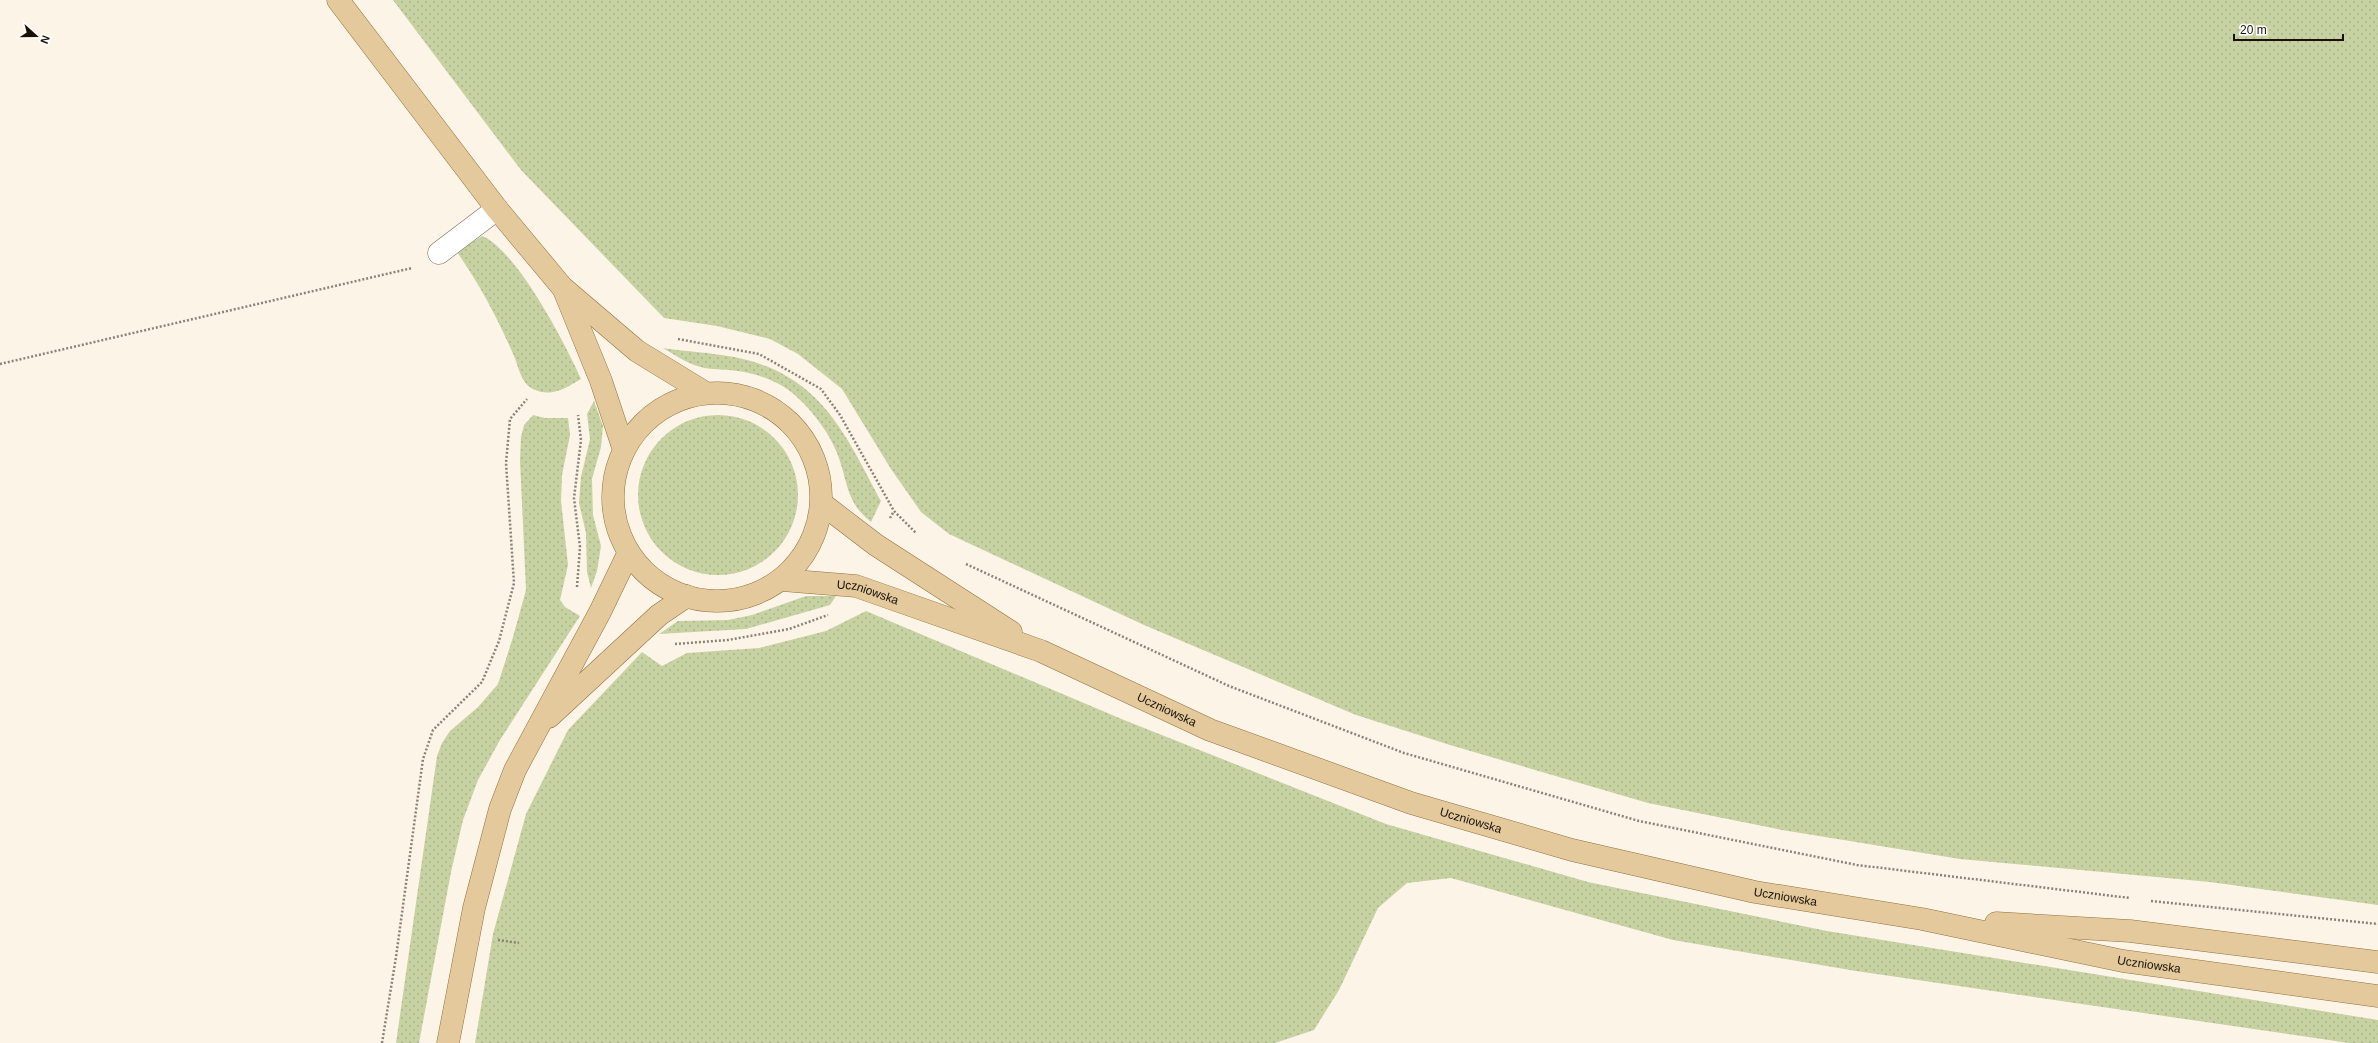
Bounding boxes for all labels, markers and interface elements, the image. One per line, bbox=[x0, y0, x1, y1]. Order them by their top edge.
north arrow bbox=[16, 16, 56, 56]
scale bar bbox=[2234, 16, 2343, 42]
text: 20 m bbox=[2240, 23, 2267, 37]
text: N bbox=[38, 34, 52, 45]
street label: Uczniowska bbox=[836, 577, 901, 608]
street label: Uczniowska bbox=[1135, 690, 1199, 730]
street label: Uczniowska bbox=[1438, 805, 1504, 836]
street label: Uczniowska bbox=[1753, 885, 1818, 909]
street label: Uczniowska bbox=[2116, 953, 2182, 976]

